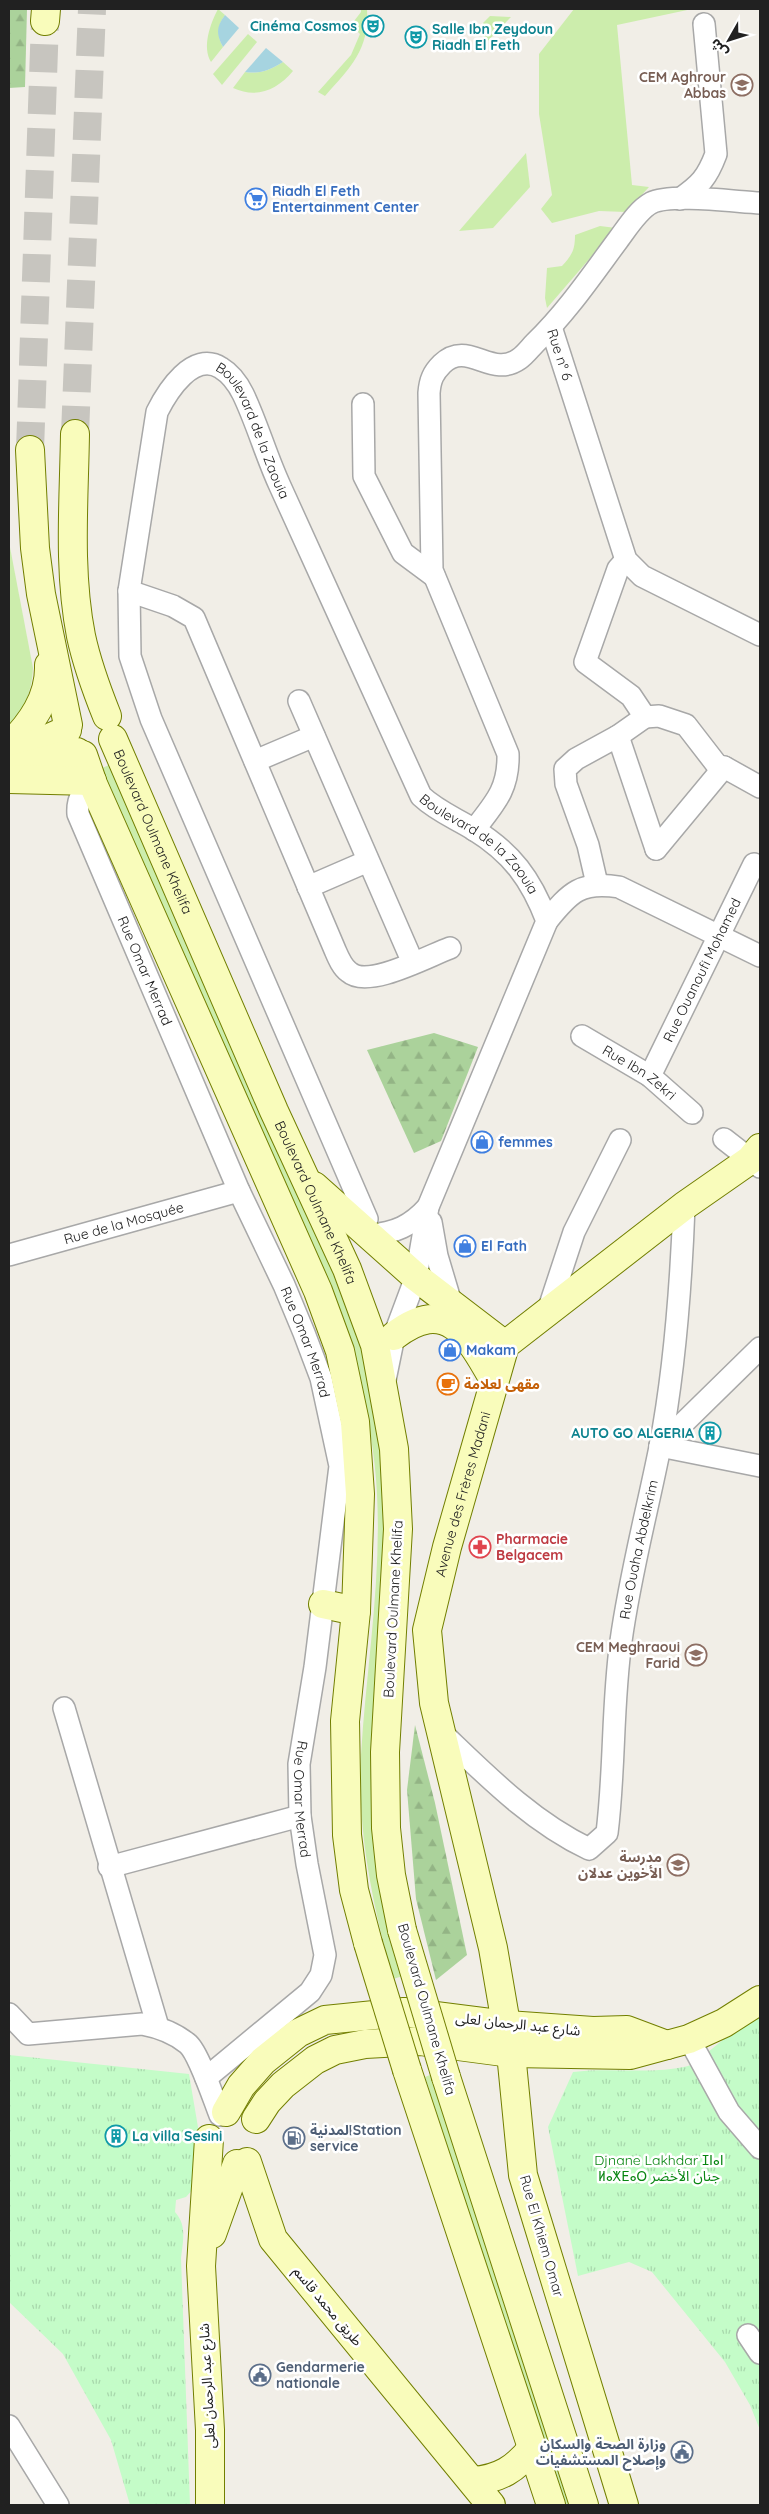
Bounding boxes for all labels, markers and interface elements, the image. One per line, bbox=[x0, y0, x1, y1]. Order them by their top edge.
theatre icon: Cinéma Cosmos bbox=[361, 14, 385, 38]
north arrow bbox=[704, 15, 754, 65]
place label: Cinéma Cosmos bbox=[250, 17, 357, 35]
place label: Salle Ibn Zeydoun Riadh El Feth bbox=[432, 20, 553, 54]
theatre icon: Salle Ibn Zeydoun Riadh El Feth bbox=[404, 25, 428, 49]
text: ش bbox=[706, 35, 732, 61]
place label: CEM Aghrour Abbas bbox=[639, 68, 726, 102]
school or university icon: CEM Aghrour Abbas bbox=[730, 73, 754, 97]
place label: Riadh El Feth Entertainment Center bbox=[272, 182, 419, 216]
supermarket icon: Riadh El Feth Entertainment Center bbox=[244, 187, 268, 211]
street label: Rue n° 6 bbox=[543, 327, 577, 383]
street label: Boulevard de la Zaouia bbox=[213, 358, 294, 502]
street label: Boulevard Oulmane Khelifa bbox=[110, 746, 197, 917]
street label: Boulevard de la Zaouia bbox=[416, 790, 542, 897]
street label: Rue Ouanoufi Mohamed bbox=[659, 895, 745, 1045]
street label: Rue Omar Merrad bbox=[114, 913, 176, 1028]
street label: Rue Ibn Zekri bbox=[599, 1041, 680, 1104]
street label: Boulevard Oulmane Khelifa bbox=[271, 1118, 361, 1287]
shop icon: femmes bbox=[470, 1130, 494, 1154]
place label: femmes bbox=[498, 1133, 553, 1151]
street label: Rue de la Mosquée bbox=[62, 1198, 186, 1248]
shop icon: El Fath bbox=[453, 1234, 477, 1258]
place label: El Fath bbox=[481, 1237, 527, 1255]
street label: Rue Omar Merrad bbox=[277, 1284, 334, 1399]
shop icon: Makam bbox=[438, 1338, 462, 1362]
place label: Makam bbox=[466, 1341, 516, 1359]
cafe icon: مقهى لعلامة bbox=[436, 1372, 460, 1396]
place label: مقهى لعلامة bbox=[464, 1375, 540, 1393]
street label: Avenue des Frères Madani bbox=[431, 1409, 494, 1579]
building icon: AUTO GO ALGERIA bbox=[698, 1421, 722, 1445]
place label: AUTO GO ALGERIA bbox=[571, 1424, 694, 1442]
street label: Rue Ouaha Abdelkrim bbox=[615, 1478, 662, 1621]
street label: Boulevard Oulmane Khelifa bbox=[379, 1520, 407, 1698]
place label: Pharmacie Belgacem bbox=[496, 1530, 568, 1564]
pharmacy icon: Pharmacie Belgacem bbox=[468, 1535, 492, 1559]
place label: CEM Meghraoui Farid bbox=[576, 1638, 680, 1672]
school or university icon: CEM Meghraoui Farid bbox=[684, 1643, 708, 1667]
street label: Rue Omar Merrad bbox=[290, 1739, 315, 1859]
place label: مدرسة الأخوين عدلان bbox=[578, 1848, 662, 1882]
school or university icon: مدرسة الأخوين عدلان bbox=[666, 1853, 690, 1877]
street label: Boulevard Oulmane Khelifa bbox=[394, 1921, 460, 2097]
street label: شارع عبد الرحمان لعلى bbox=[454, 2008, 581, 2041]
place label: المدنيةStation service bbox=[310, 2121, 402, 2155]
building icon: La villa Sesini bbox=[104, 2124, 128, 2148]
fuel station icon: المدنيةStation service bbox=[282, 2126, 306, 2150]
place label: La villa Sesini bbox=[132, 2127, 222, 2145]
park label: Djnane Lakhdar ⵊⵏⴰⵏ ⵍⴰⵅⴹⴰⵔ جنان الأخضر bbox=[594, 2151, 724, 2185]
street label: Rue El Khiem Omar bbox=[516, 2173, 568, 2300]
street label: طريق محمد قاسم bbox=[288, 2262, 367, 2351]
street label: شارع عبد الرحمان لعلى bbox=[195, 2323, 221, 2449]
place label: Gendarmerie nationale bbox=[276, 2358, 365, 2392]
public building icon: Gendarmerie nationale bbox=[248, 2363, 272, 2387]
place label: وزارة الصحة والسكان وإصلاح المستشفيات bbox=[536, 2435, 666, 2471]
public building icon: وزارة الصحة والسكان وإصلاح المستشفيات bbox=[670, 2440, 694, 2464]

